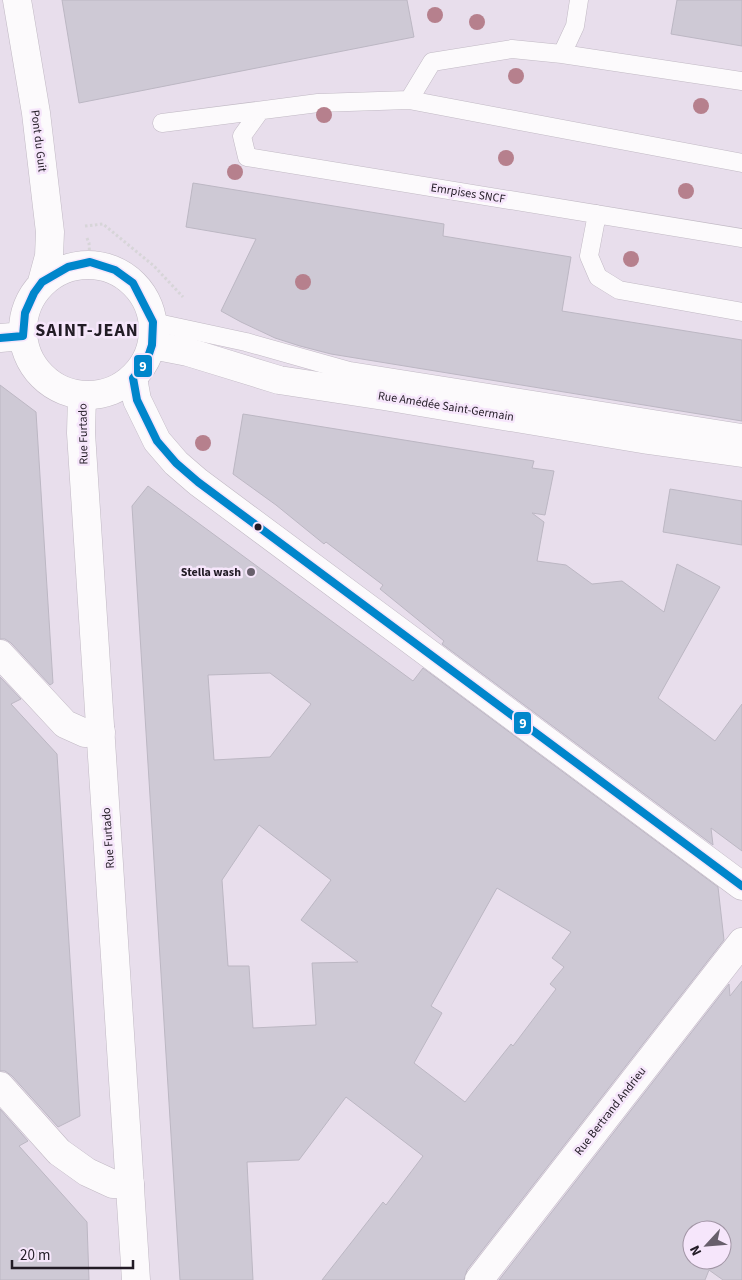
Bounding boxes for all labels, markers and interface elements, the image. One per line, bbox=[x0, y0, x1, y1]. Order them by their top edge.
street label: Pont du Guit bbox=[26, 109, 51, 173]
street label: Emrpises SNCF bbox=[429, 179, 507, 208]
district label: SAINT-JEAN bbox=[35, 318, 139, 343]
line badge: 9 bbox=[133, 354, 153, 378]
text: 9 bbox=[139, 357, 147, 377]
street label: Rue Amédée Saint-Germain bbox=[377, 387, 515, 426]
street label: Rue Furtado bbox=[74, 403, 93, 465]
unlabelled marker bbox=[253, 522, 263, 532]
place label: Stella wash bbox=[181, 564, 241, 581]
marker: Stella wash bbox=[245, 566, 257, 578]
line badge: 9 bbox=[513, 711, 532, 735]
text: 9 bbox=[519, 714, 527, 734]
street label: Rue Furtado bbox=[98, 807, 119, 869]
street label: Rue Bertrand Andrieu bbox=[571, 1064, 650, 1159]
north arrow bbox=[682, 1220, 732, 1270]
scale bar bbox=[12, 1238, 134, 1270]
text: N bbox=[685, 1242, 707, 1259]
text: 20 m bbox=[20, 1245, 50, 1266]

